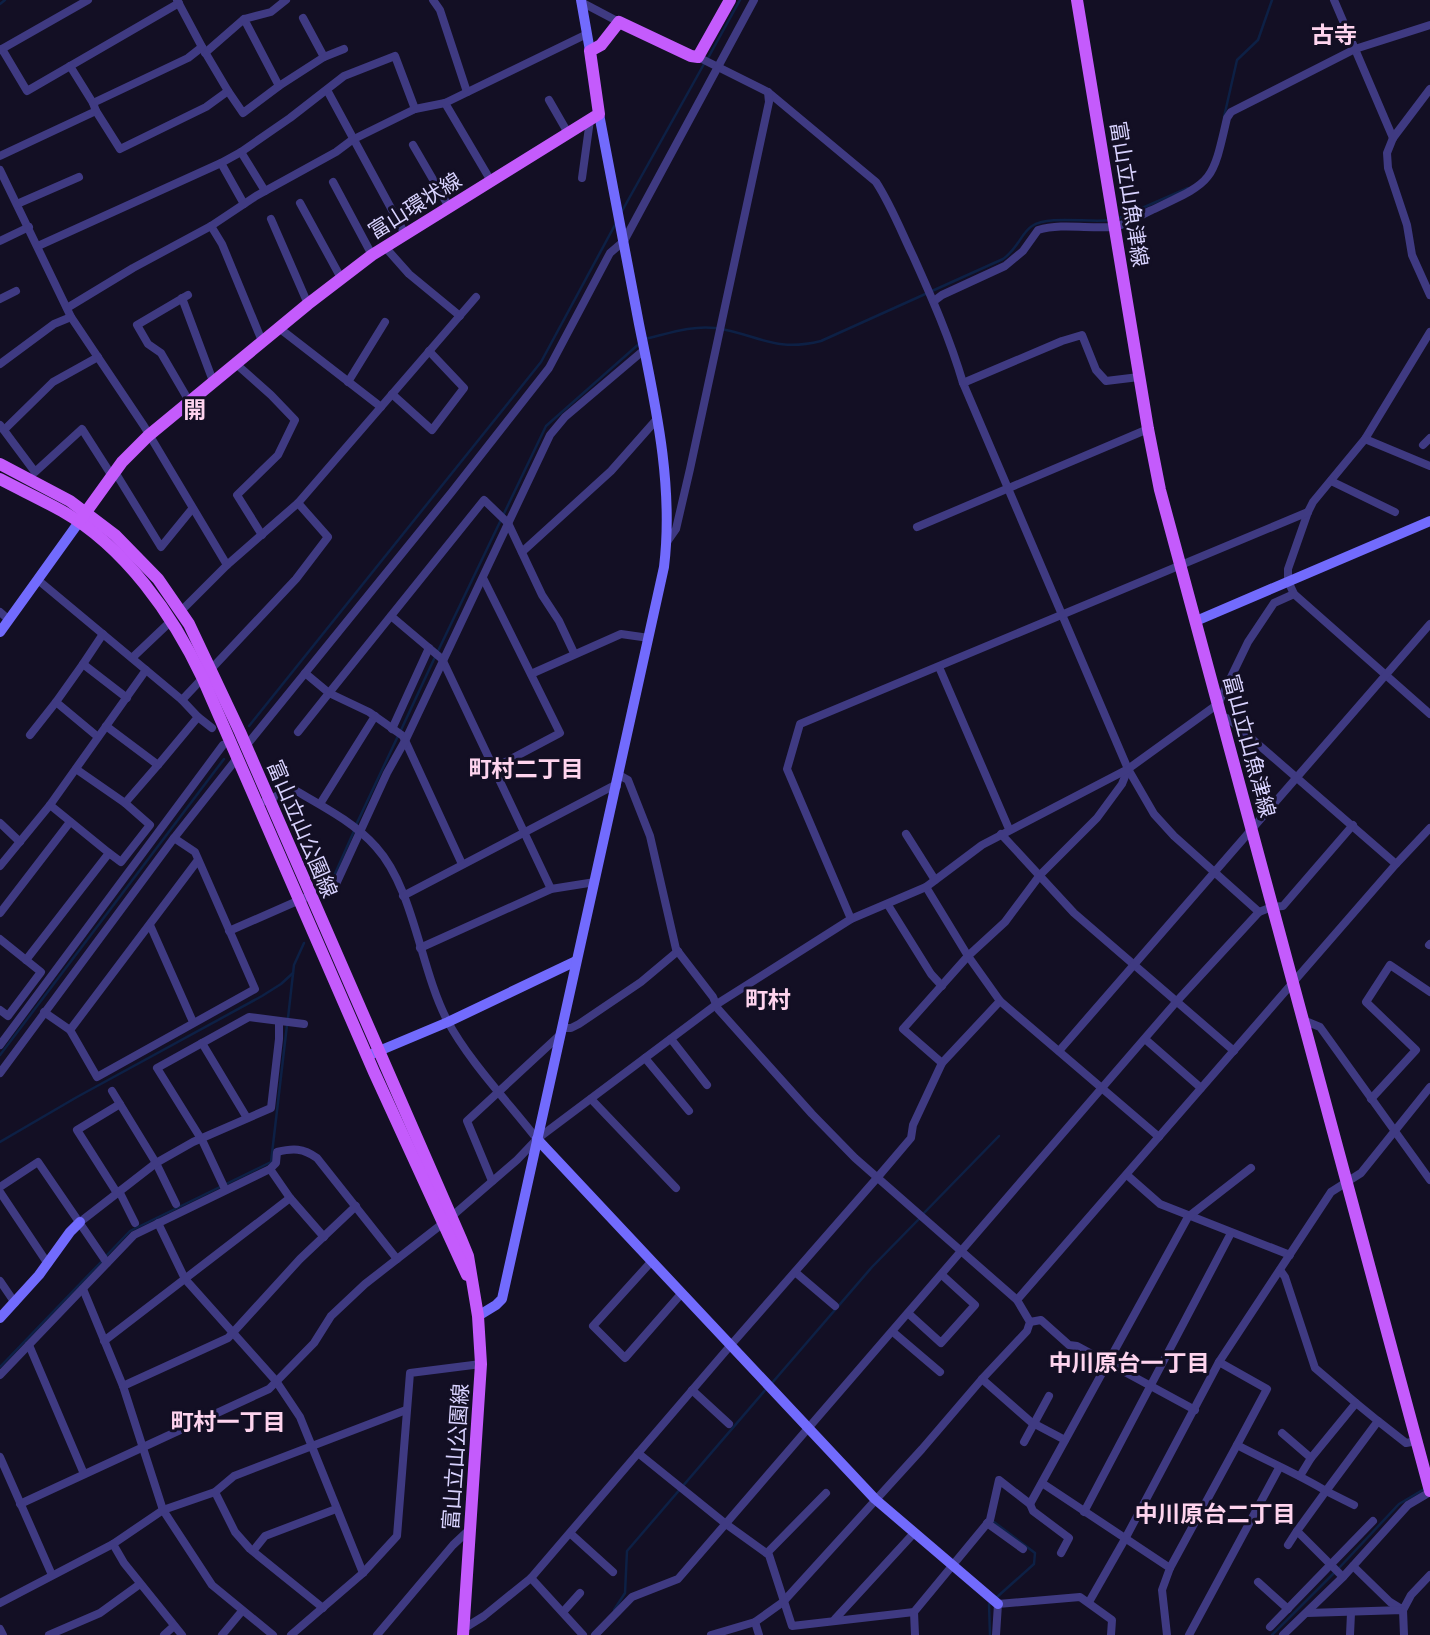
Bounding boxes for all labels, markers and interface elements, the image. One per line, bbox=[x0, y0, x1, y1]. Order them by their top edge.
district label: 古寺 bbox=[1311, 19, 1357, 50]
street label: 富山立山魚津線 bbox=[1104, 119, 1155, 269]
street label: 富山環状線 bbox=[363, 165, 467, 246]
district label: 開 bbox=[184, 394, 207, 425]
street label: 富山立山魚津線 bbox=[1216, 671, 1283, 821]
district label: 町村二丁目 bbox=[469, 753, 584, 784]
street label: 富山立山公園線 bbox=[260, 755, 345, 902]
district label: 町村 bbox=[745, 984, 791, 1015]
district label: 中川原台一丁目 bbox=[1049, 1347, 1210, 1378]
street label: 富山立山公園線 bbox=[436, 1383, 475, 1531]
district label: 町村一丁目 bbox=[171, 1406, 286, 1437]
district label: 中川原台二丁目 bbox=[1135, 1498, 1296, 1529]

